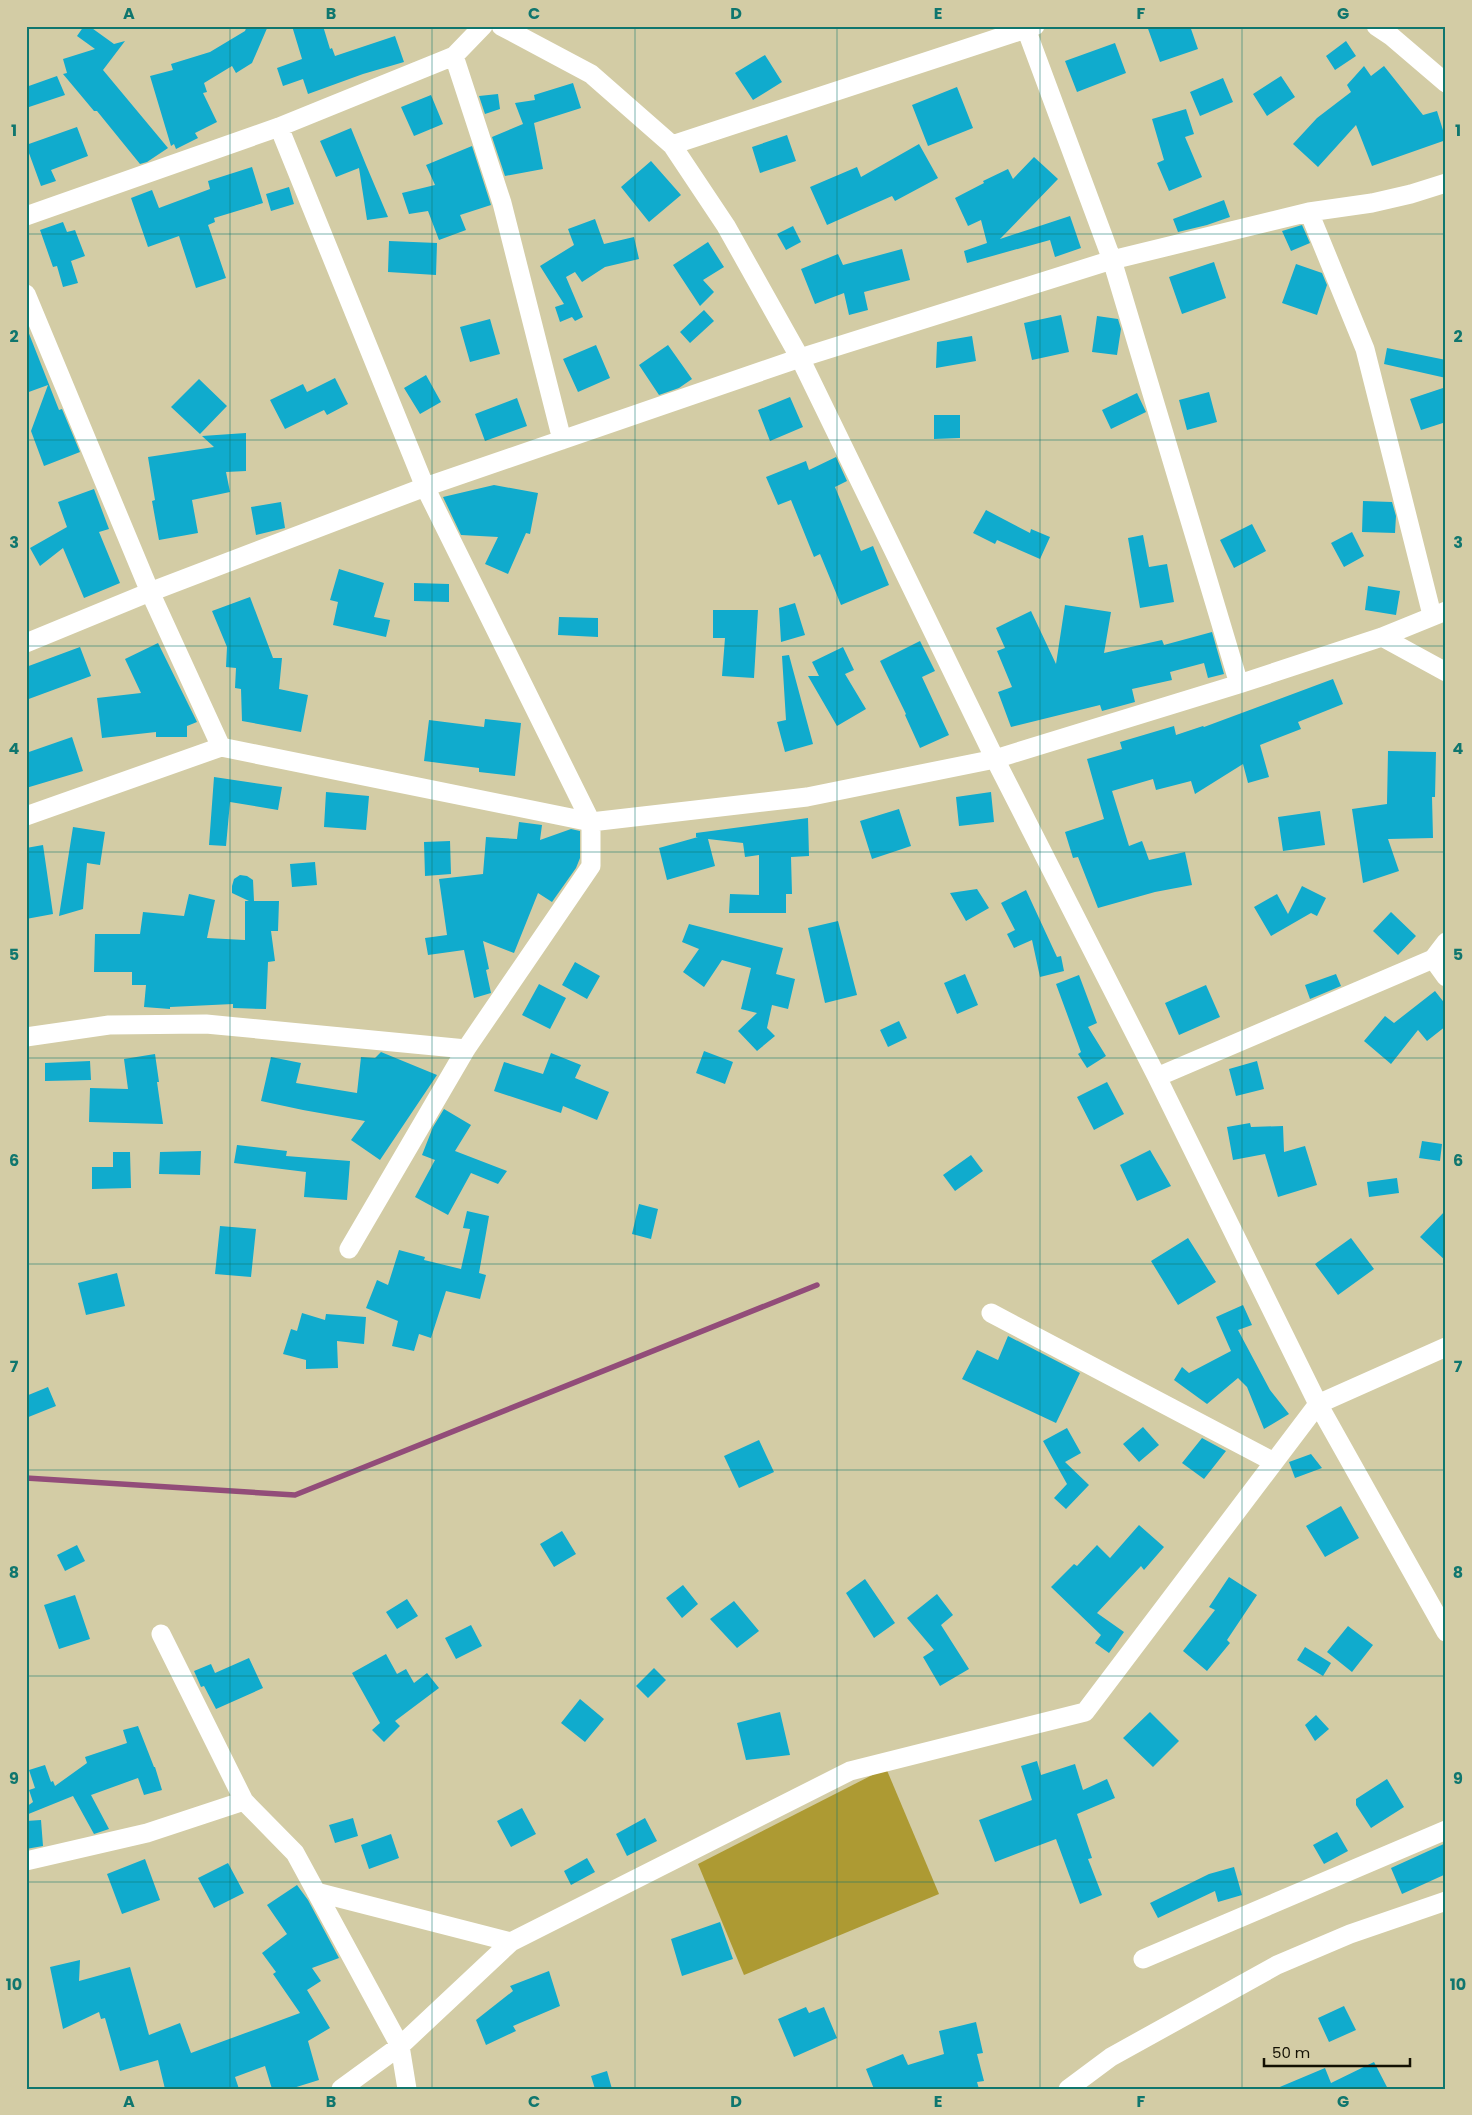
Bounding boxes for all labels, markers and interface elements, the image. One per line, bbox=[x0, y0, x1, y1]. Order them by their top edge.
text: A bbox=[123, 2, 135, 25]
text: B bbox=[326, 2, 336, 25]
text: C bbox=[528, 2, 540, 25]
text: D bbox=[730, 2, 742, 25]
text: E bbox=[934, 2, 942, 25]
text: F bbox=[1137, 2, 1146, 25]
text: G bbox=[1337, 2, 1349, 25]
text: 1 bbox=[11, 119, 17, 142]
text: 1 bbox=[1455, 119, 1461, 142]
text: 2 bbox=[9, 325, 19, 348]
text: 2 bbox=[1453, 325, 1463, 348]
text: 3 bbox=[9, 531, 19, 554]
text: 3 bbox=[1453, 531, 1463, 554]
text: 4 bbox=[9, 737, 20, 760]
text: 4 bbox=[1453, 737, 1464, 760]
text: 5 bbox=[9, 943, 19, 966]
text: 5 bbox=[1453, 943, 1463, 966]
text: 6 bbox=[9, 1149, 19, 1172]
text: 6 bbox=[1453, 1149, 1463, 1172]
text: 7 bbox=[10, 1355, 19, 1378]
text: 7 bbox=[1454, 1355, 1463, 1378]
text: 8 bbox=[9, 1561, 19, 1584]
text: 8 bbox=[1453, 1561, 1463, 1584]
text: 9 bbox=[9, 1767, 19, 1790]
text: 9 bbox=[1453, 1767, 1463, 1790]
text: 10 bbox=[6, 1973, 22, 1996]
text: 10 bbox=[1450, 1973, 1466, 1996]
scale bar bbox=[1264, 2035, 1411, 2067]
text: 50 m bbox=[1272, 2042, 1310, 2063]
text: A bbox=[123, 2090, 135, 2113]
text: B bbox=[326, 2090, 336, 2113]
text: C bbox=[528, 2090, 540, 2113]
text: D bbox=[730, 2090, 742, 2113]
text: E bbox=[934, 2090, 942, 2113]
text: F bbox=[1137, 2090, 1146, 2113]
text: G bbox=[1337, 2090, 1349, 2113]

